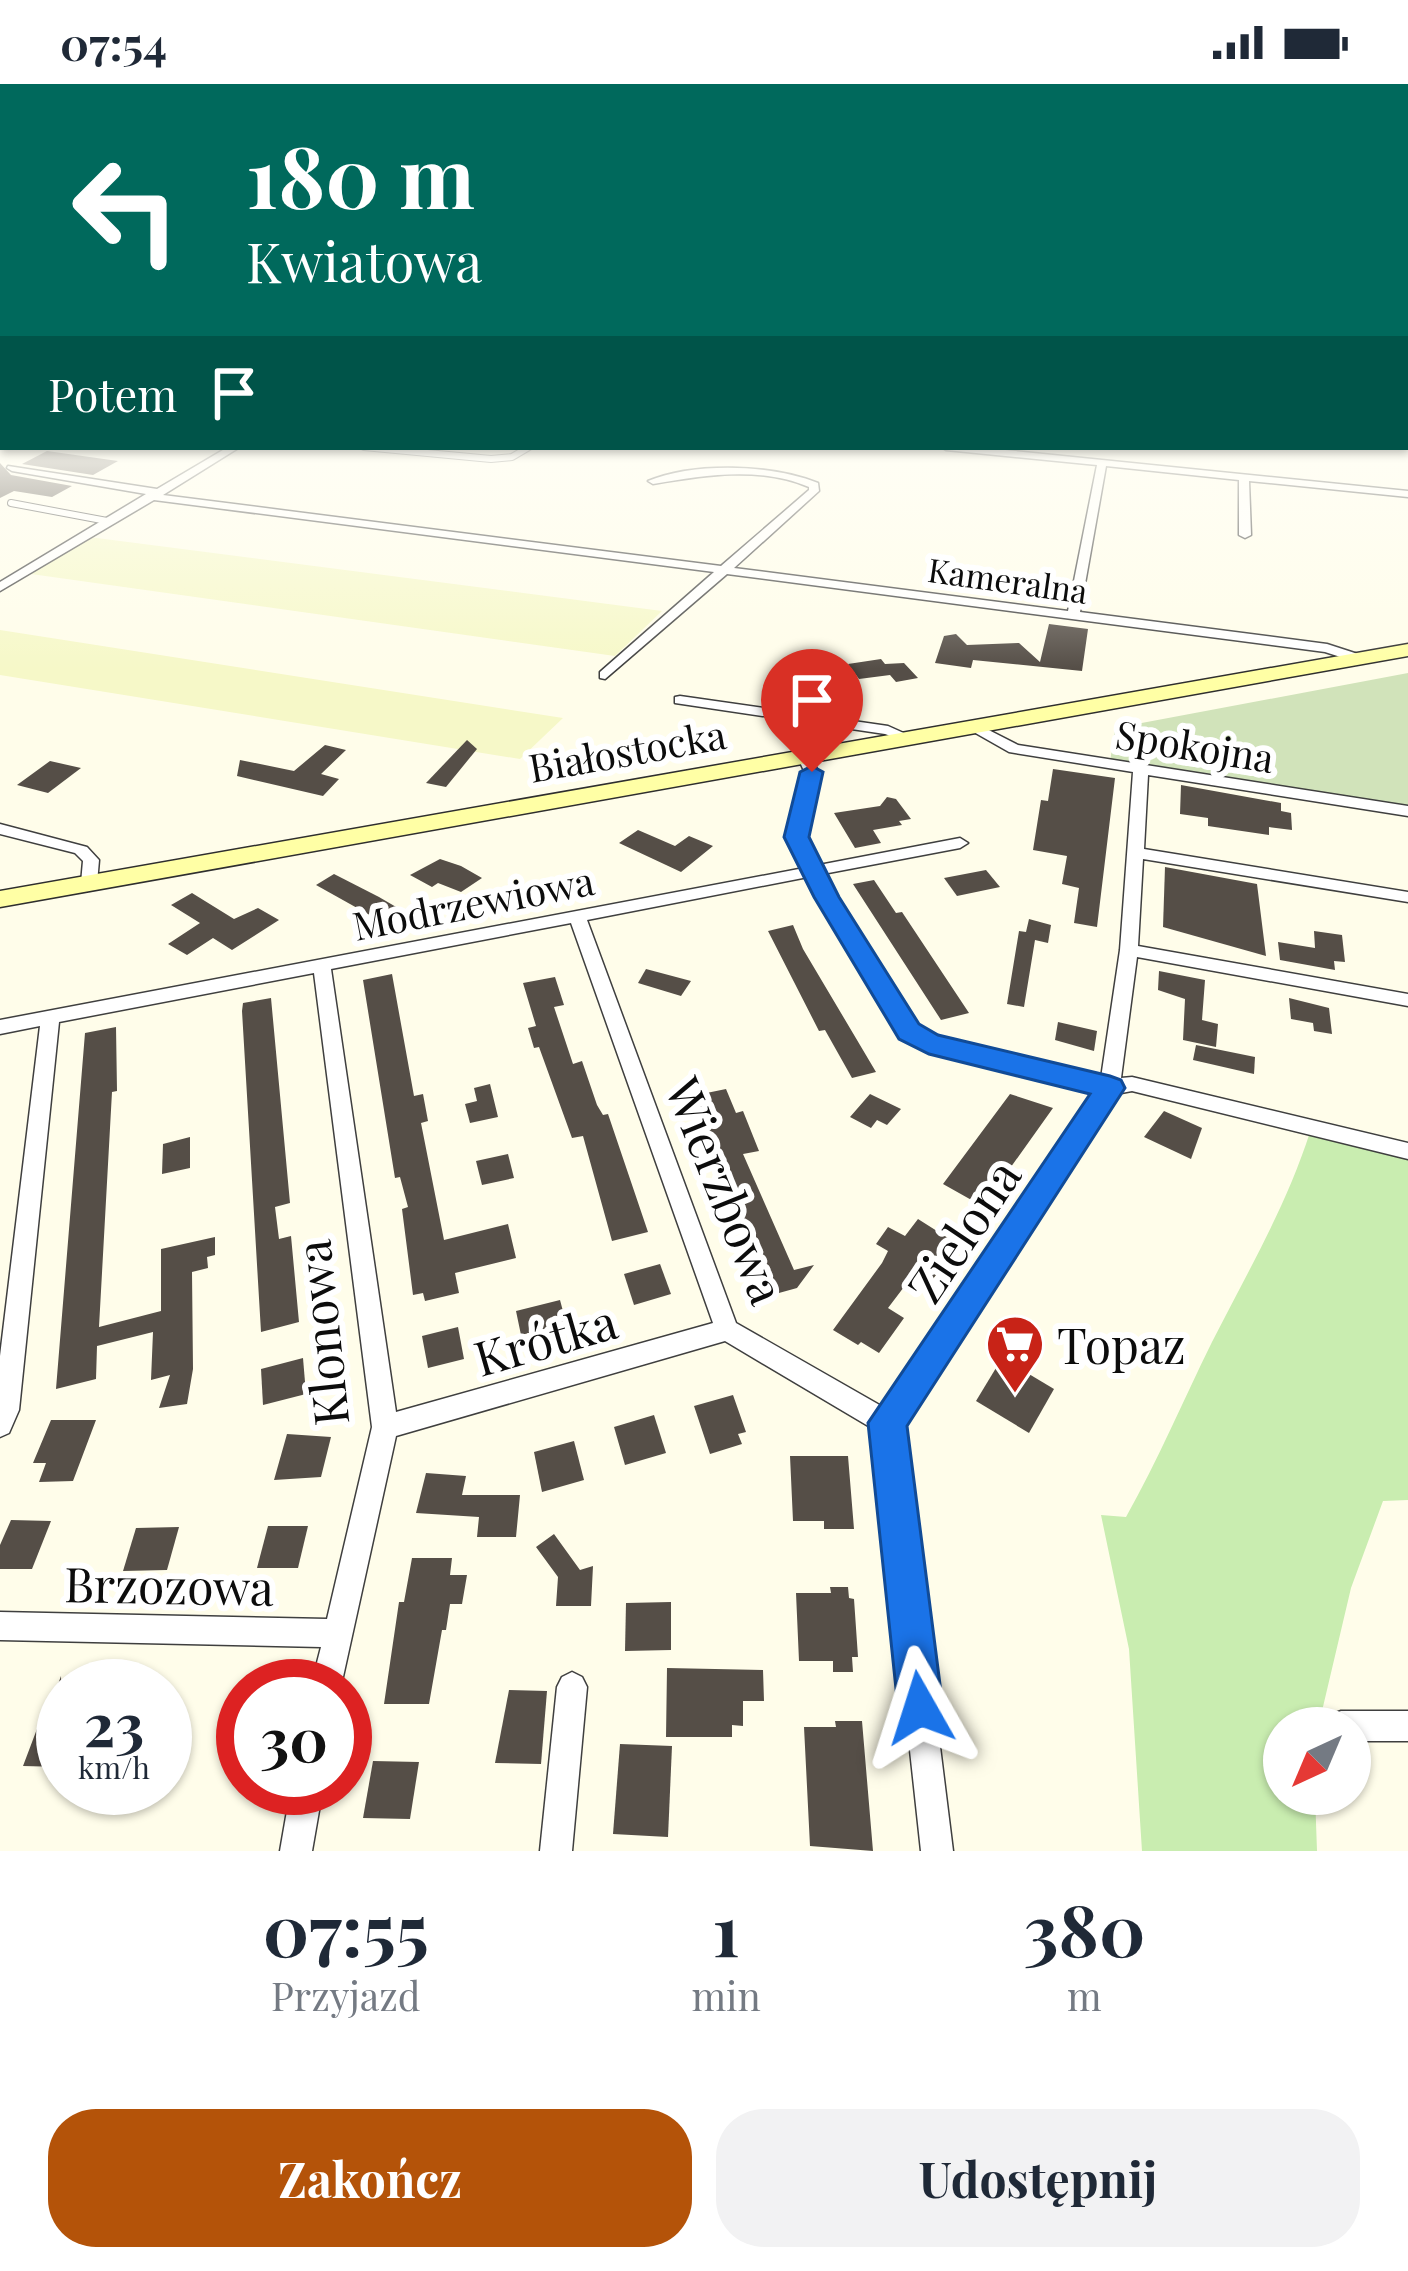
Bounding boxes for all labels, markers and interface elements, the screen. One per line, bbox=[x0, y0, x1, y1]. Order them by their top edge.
text: 07:54 bbox=[60, 12, 167, 72]
text: 180 m bbox=[246, 118, 475, 230]
icon: left bbox=[48, 132, 204, 288]
text: Kwiatowa bbox=[246, 225, 482, 297]
icon: arrive bbox=[201, 360, 267, 426]
text: Potem bbox=[48, 363, 177, 423]
street label: Kameralna bbox=[925, 546, 1091, 612]
pin bbox=[761, 649, 863, 772]
icon: arrive bbox=[779, 667, 845, 733]
street label: Białostocka bbox=[524, 707, 730, 793]
street label: Spokojna bbox=[1112, 707, 1278, 783]
street label: Modrzewiowa bbox=[348, 853, 599, 951]
street label: Wierzbowa bbox=[652, 1067, 801, 1313]
street label: Zielona bbox=[891, 1146, 1033, 1314]
street label: Klonowa bbox=[278, 1237, 362, 1429]
street label: Krótka bbox=[467, 1287, 624, 1389]
place label: Topaz bbox=[1057, 1312, 1186, 1376]
supermarket icon: Topaz bbox=[984, 1313, 1046, 1395]
street label: Brzozowa bbox=[64, 1550, 274, 1618]
position arrow bbox=[857, 1645, 983, 1771]
speed limit sign: 30 bbox=[216, 1659, 372, 1815]
text: 23 bbox=[84, 1682, 144, 1762]
north arrow bbox=[1263, 1707, 1371, 1815]
map controls bbox=[1263, 1707, 1371, 1815]
text: km/h bbox=[78, 1747, 150, 1787]
text: 07:55 bbox=[263, 1879, 429, 1975]
text: 1 bbox=[712, 1879, 740, 1975]
text: 380 bbox=[1023, 1879, 1145, 1975]
text: Przyjazd bbox=[271, 1969, 420, 2021]
text: min bbox=[691, 1969, 761, 2021]
text: m bbox=[1067, 1969, 1102, 2021]
button: Zakończ bbox=[48, 2109, 692, 2247]
button: Udostępnij bbox=[716, 2109, 1360, 2247]

